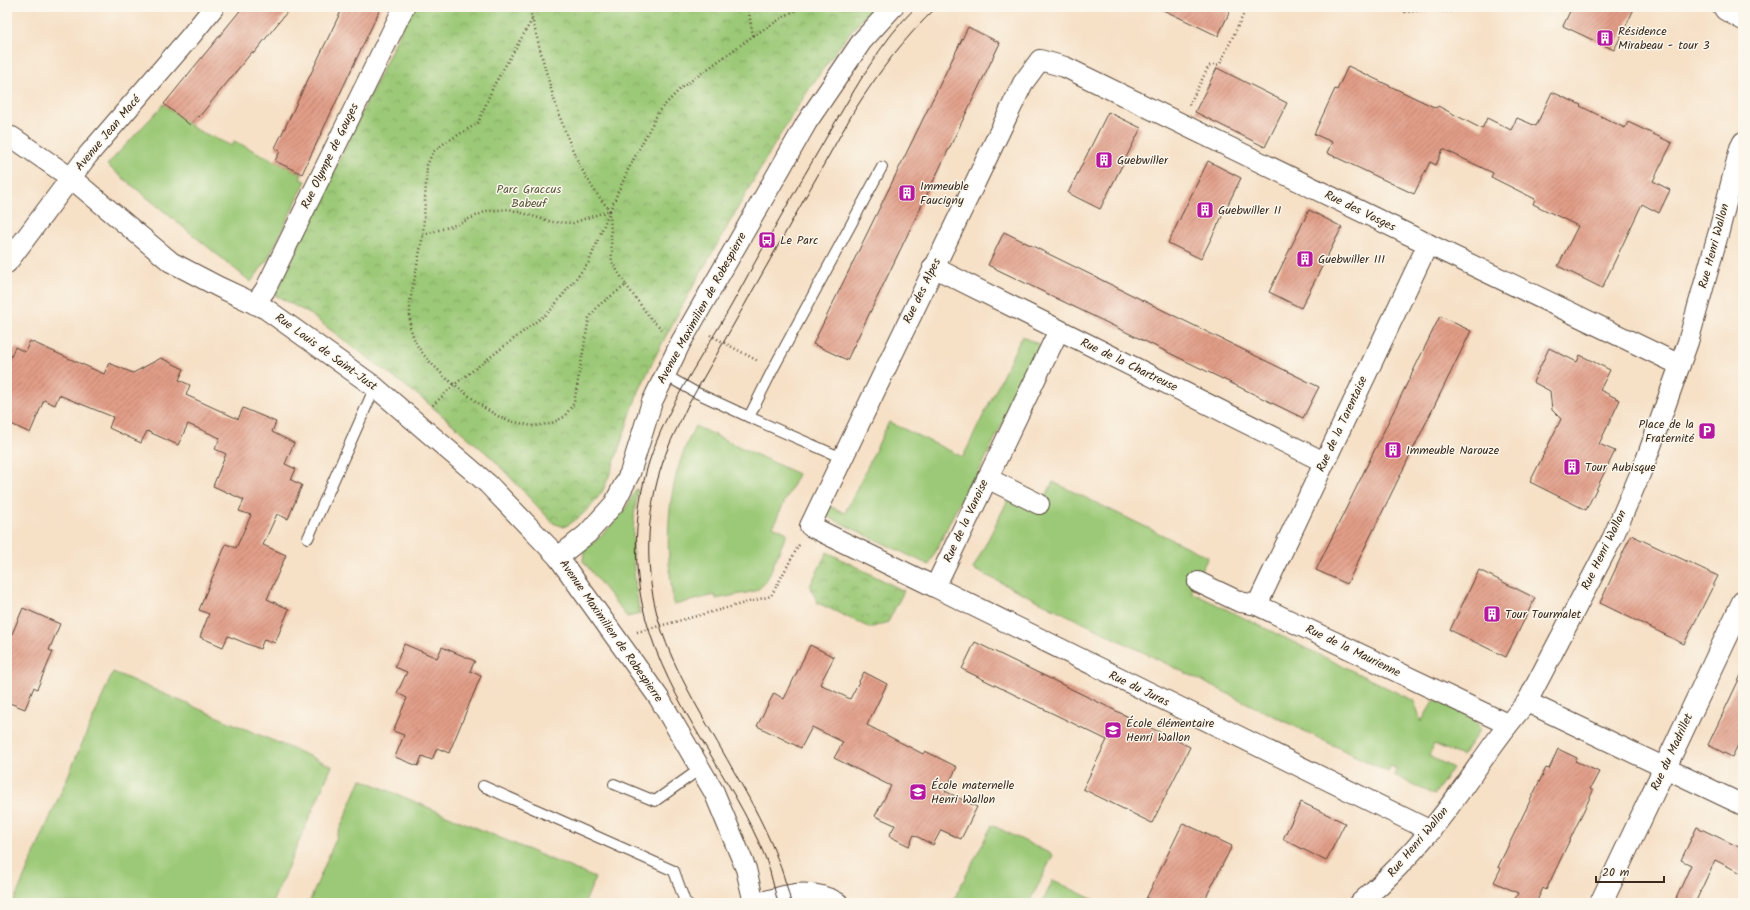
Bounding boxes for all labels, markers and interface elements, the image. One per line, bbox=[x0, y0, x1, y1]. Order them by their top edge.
place label: Résidence Mirabeau - tour 3 bbox=[1618, 22, 1710, 55]
building icon: Résidence Mirabeau - tour 3 bbox=[1595, 28, 1615, 48]
street label: Avenue Jean Macé bbox=[71, 90, 146, 175]
street label: Rue Olympe de Gouges bbox=[296, 100, 364, 212]
building icon: Guebwiller bbox=[1094, 150, 1114, 170]
place label: Guebwiller bbox=[1117, 151, 1169, 170]
place label: Immeuble Faucigny bbox=[920, 177, 969, 210]
park label: Parc Graccus Babeuf bbox=[497, 180, 561, 213]
building icon: Immeuble Faucigny bbox=[897, 183, 917, 203]
street label: Rue des Vosges bbox=[1321, 185, 1399, 237]
building icon: Guebwiller II bbox=[1195, 200, 1215, 220]
place label: Guebwiller II bbox=[1218, 201, 1282, 220]
street label: Rue Henri Wallon bbox=[1694, 201, 1734, 291]
street label: Avenue Maximilien de Robespierre bbox=[652, 228, 752, 387]
bus stop icon: Le Parc bbox=[757, 230, 777, 250]
place label: Le Parc bbox=[780, 231, 818, 250]
building icon: Guebwiller III bbox=[1295, 249, 1315, 269]
place label: Guebwiller III bbox=[1318, 250, 1385, 269]
street label: Rue des Alpes bbox=[898, 255, 946, 327]
street label: Rue Louis de Saint-Just bbox=[271, 308, 381, 396]
street label: Rue de la Chartreuse bbox=[1077, 333, 1181, 397]
street label: Rue de la Tarentaise bbox=[1311, 372, 1373, 475]
place label: Place de la Fraternité bbox=[1639, 415, 1695, 448]
parking icon: Place de la Fraternité bbox=[1697, 421, 1717, 441]
building icon: Immeuble Narouze bbox=[1383, 440, 1403, 460]
place label: Immeuble Narouze bbox=[1406, 441, 1500, 460]
building icon: Tour Aubisque bbox=[1562, 457, 1582, 477]
place label: Tour Aubisque bbox=[1585, 458, 1656, 477]
street label: Rue de la Vanoise bbox=[938, 476, 994, 566]
street label: Rue Henri Wallon bbox=[1576, 507, 1632, 593]
street label: Avenue Maximilien de Robespierre bbox=[554, 556, 668, 707]
building icon: Tour Tourmalet bbox=[1482, 604, 1502, 624]
place label: Tour Tourmalet bbox=[1505, 605, 1582, 624]
street label: Rue de la Maurienne bbox=[1302, 620, 1404, 683]
street label: Rue du Juras bbox=[1105, 666, 1173, 712]
street label: Rue du Madrillet bbox=[1646, 710, 1698, 794]
place label: École élémentaire Henri Wallon bbox=[1126, 714, 1215, 747]
school or university icon: École élémentaire Henri Wallon bbox=[1103, 720, 1123, 740]
place label: École maternelle Henri Wallon bbox=[931, 776, 1015, 809]
school or university icon: École maternelle Henri Wallon bbox=[908, 782, 928, 802]
street label: Rue Henri Wallon bbox=[1383, 802, 1453, 882]
scale bar bbox=[1596, 858, 1664, 884]
text: 20 m bbox=[1602, 863, 1630, 882]

